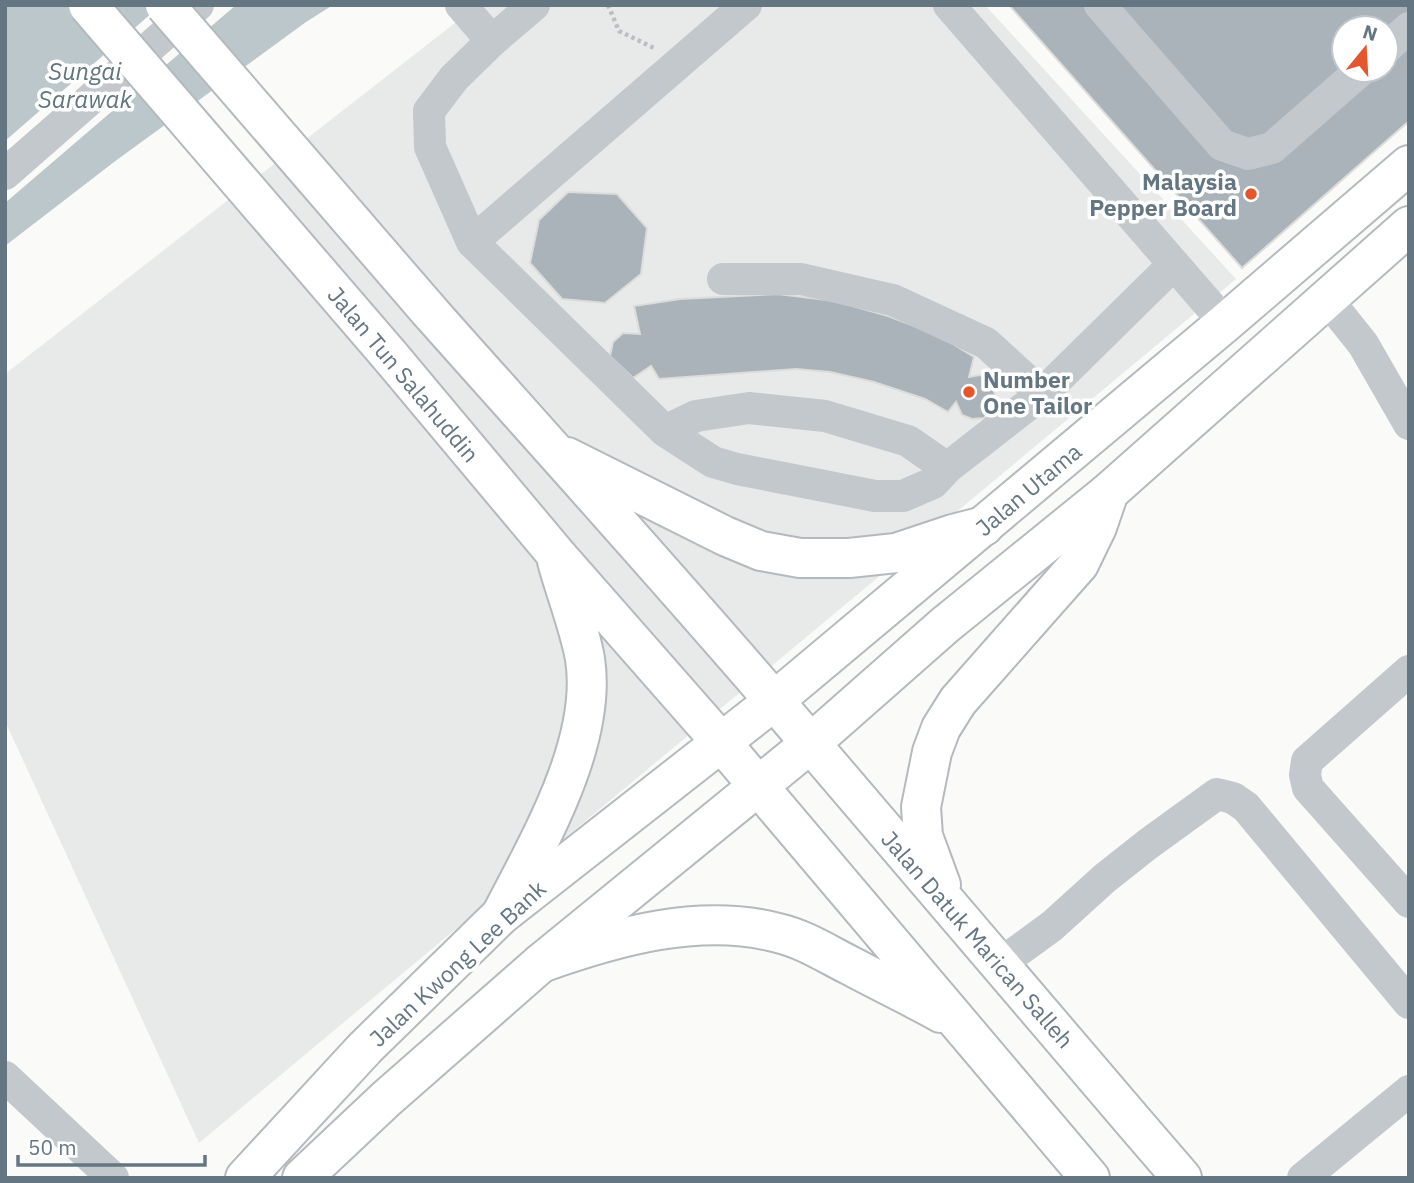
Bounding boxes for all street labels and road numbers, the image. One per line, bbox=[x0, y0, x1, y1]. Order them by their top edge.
street label: Jalan Tun Salahuddin bbox=[322, 280, 486, 468]
street label: Jalan Utama bbox=[969, 436, 1087, 542]
street label: Jalan Datuk Marican Salleh bbox=[875, 824, 1081, 1054]
street label: Jalan Kwong Lee Bank bbox=[362, 873, 552, 1053]

